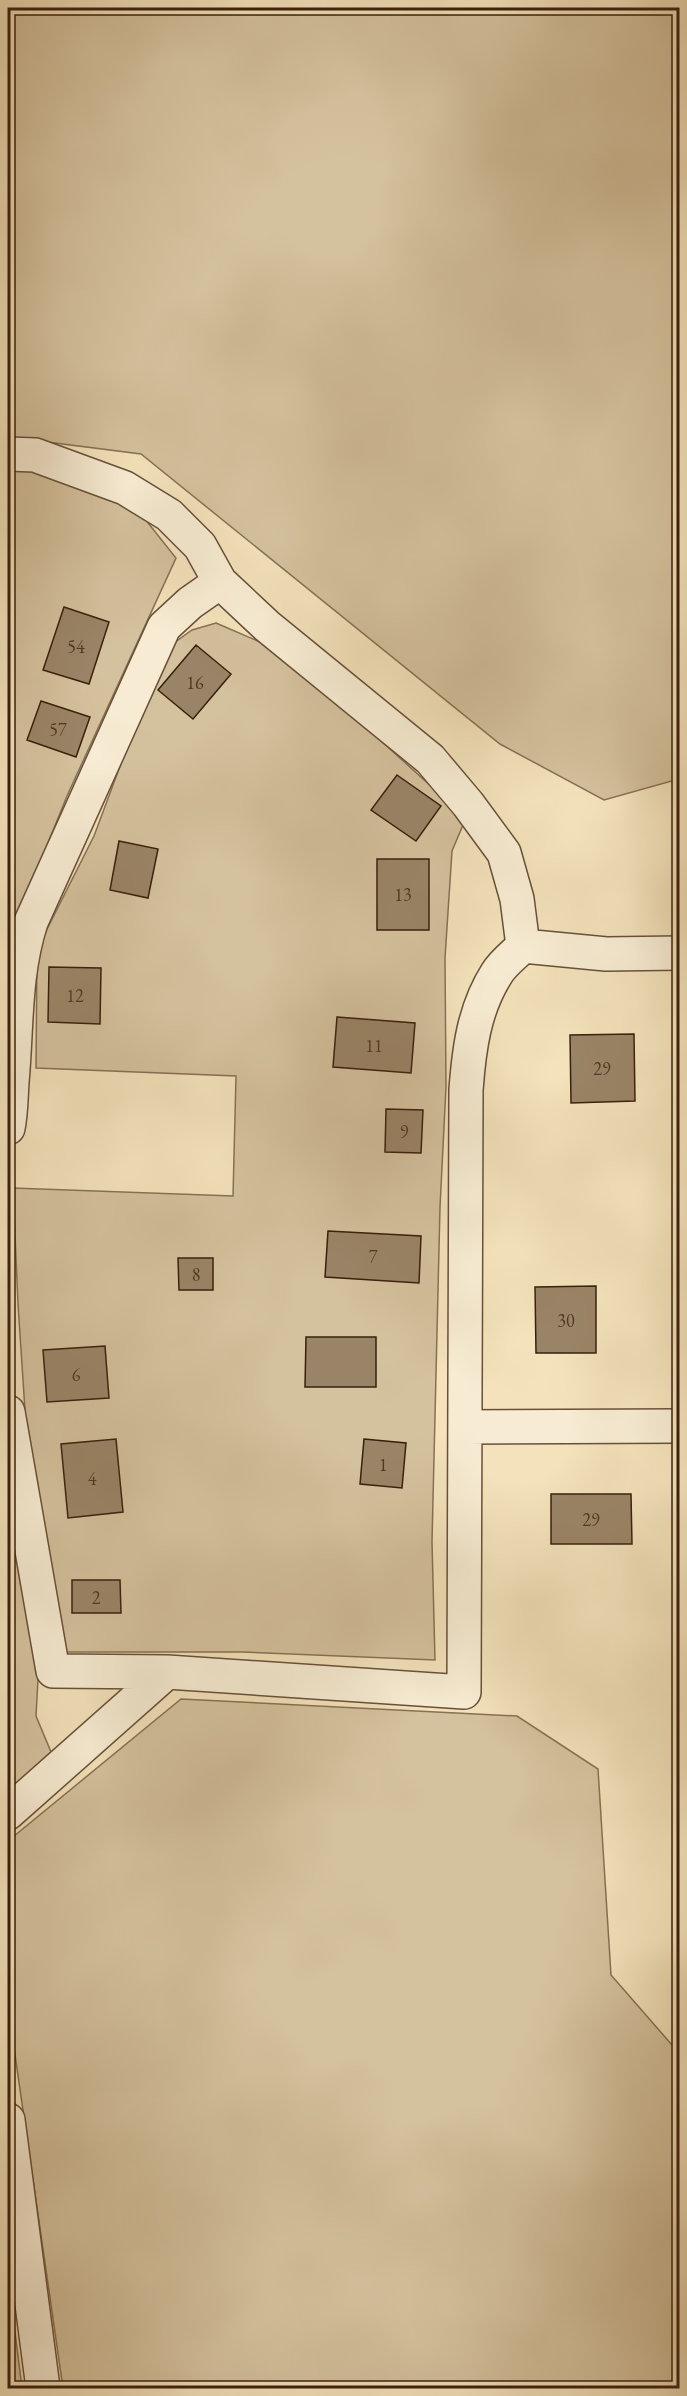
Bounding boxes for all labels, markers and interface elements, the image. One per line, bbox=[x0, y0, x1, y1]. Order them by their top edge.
house number: 54 bbox=[67, 635, 85, 658]
house number: 16 bbox=[186, 671, 204, 694]
house number: 57 bbox=[49, 718, 67, 741]
house number: 13 bbox=[394, 883, 412, 906]
house number: 12 bbox=[66, 984, 84, 1007]
house number: 11 bbox=[365, 1034, 383, 1057]
house number: 29 bbox=[593, 1057, 611, 1080]
house number: 9 bbox=[400, 1120, 409, 1143]
house number: 7 bbox=[369, 1245, 378, 1268]
house number: 8 bbox=[192, 1263, 200, 1286]
house number: 30 bbox=[557, 1309, 575, 1332]
house number: 6 bbox=[72, 1363, 81, 1386]
house number: 1 bbox=[379, 1453, 387, 1476]
house number: 4 bbox=[88, 1467, 97, 1490]
house number: 29 bbox=[582, 1508, 600, 1531]
house number: 2 bbox=[92, 1586, 101, 1609]

